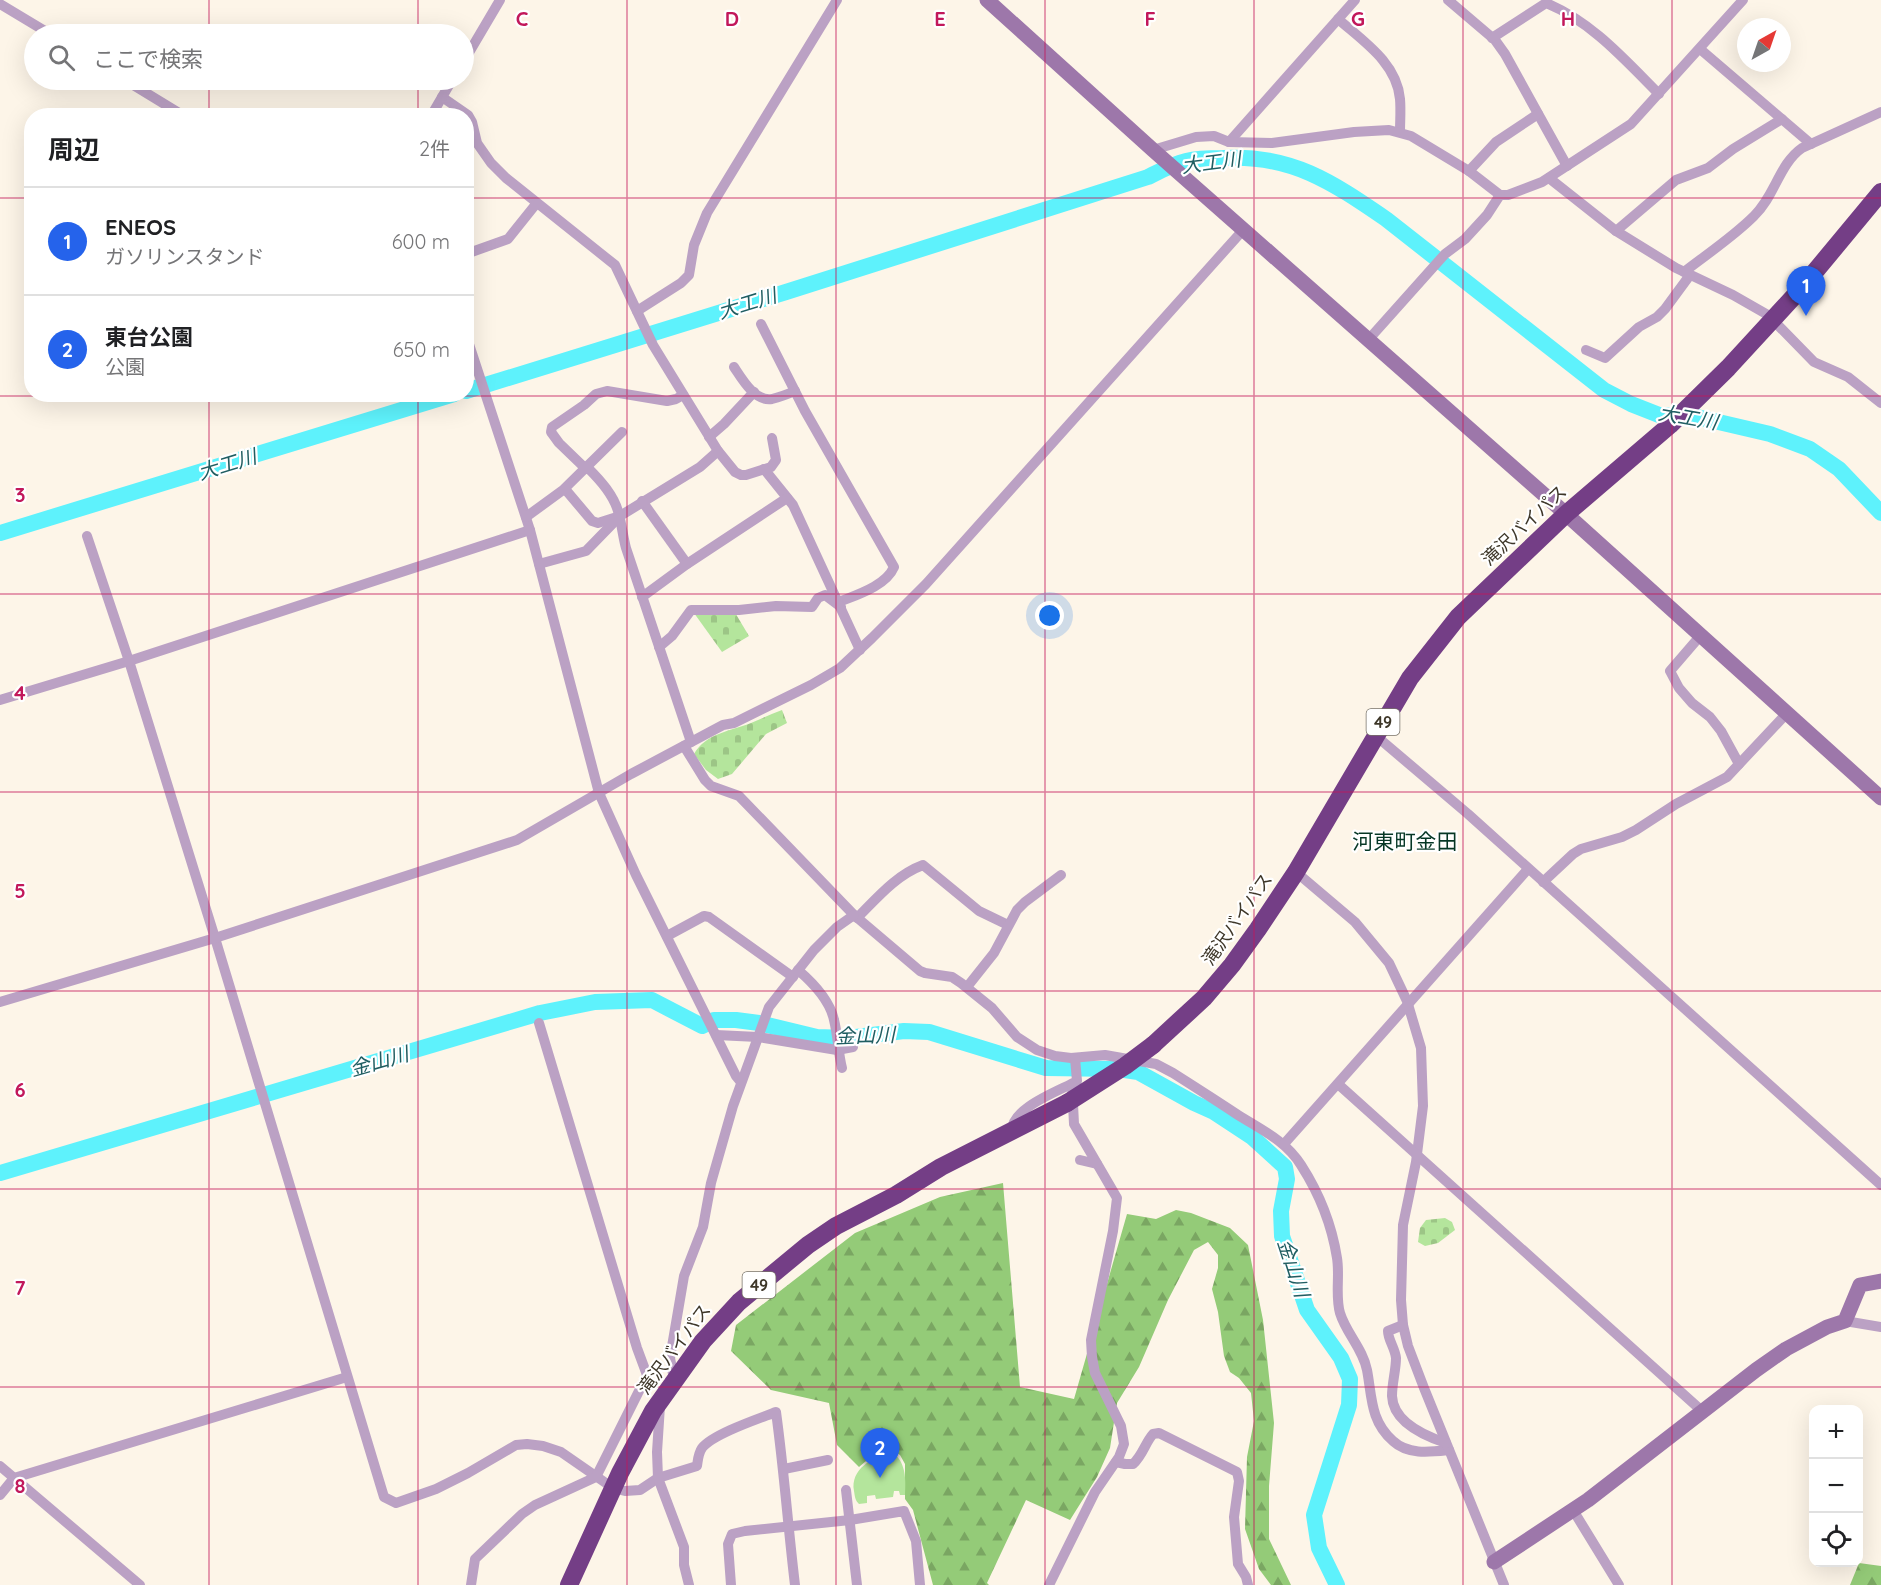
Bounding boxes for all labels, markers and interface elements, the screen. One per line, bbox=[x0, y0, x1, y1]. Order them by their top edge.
text: C bbox=[516, 6, 529, 31]
text: D bbox=[725, 6, 739, 31]
text: E bbox=[934, 6, 946, 31]
text: F bbox=[1144, 6, 1156, 31]
text: G bbox=[1351, 6, 1365, 31]
text: H bbox=[1561, 6, 1575, 31]
north arrow bbox=[1737, 18, 1791, 72]
search box bbox=[24, 24, 474, 90]
icon: search bbox=[45, 41, 78, 74]
text: ここで検索 bbox=[93, 45, 203, 73]
text: 周辺 bbox=[48, 133, 100, 166]
text: 2件 bbox=[419, 136, 450, 161]
water label: 大工川 bbox=[1180, 146, 1244, 178]
text: ENEOS bbox=[105, 213, 176, 241]
text: 1 bbox=[64, 229, 71, 254]
text: 600 m bbox=[392, 229, 450, 254]
text: ガソリンスタンド bbox=[105, 244, 265, 269]
pin: 1 bbox=[1786, 266, 1826, 316]
water label: 大工川 bbox=[715, 282, 781, 324]
text: 東台公園 bbox=[105, 323, 193, 351]
text: 2 bbox=[62, 337, 73, 362]
text: 650 m bbox=[393, 337, 450, 362]
text: 公園 bbox=[105, 354, 145, 379]
water label: 大工川 bbox=[1656, 399, 1722, 435]
water label: 大工川 bbox=[195, 443, 261, 485]
street label: 滝沢バイパス bbox=[1477, 480, 1571, 570]
text: 3 bbox=[15, 482, 25, 507]
your location bbox=[1035, 601, 1064, 630]
text: 4 bbox=[14, 680, 26, 705]
road number: 49 bbox=[1366, 709, 1400, 735]
district label: 河東町金田 bbox=[1353, 828, 1458, 854]
street label: 滝沢バイパス bbox=[1197, 868, 1277, 970]
text: 5 bbox=[14, 878, 26, 903]
water label: 金山川 bbox=[835, 1021, 897, 1049]
water label: 金山川 bbox=[347, 1040, 413, 1081]
text: 6 bbox=[14, 1077, 26, 1102]
water label: 金山川 bbox=[1273, 1236, 1316, 1302]
road number: 49 bbox=[742, 1272, 776, 1298]
text: 7 bbox=[15, 1275, 26, 1300]
street label: 滝沢バイパス bbox=[632, 1299, 716, 1399]
map controls bbox=[1809, 1405, 1863, 1567]
button: + bbox=[1809, 1405, 1863, 1459]
pin: 2 bbox=[860, 1428, 900, 1478]
button: − bbox=[1809, 1459, 1863, 1513]
text: 8 bbox=[15, 1473, 26, 1498]
button: locate bbox=[1809, 1513, 1863, 1567]

